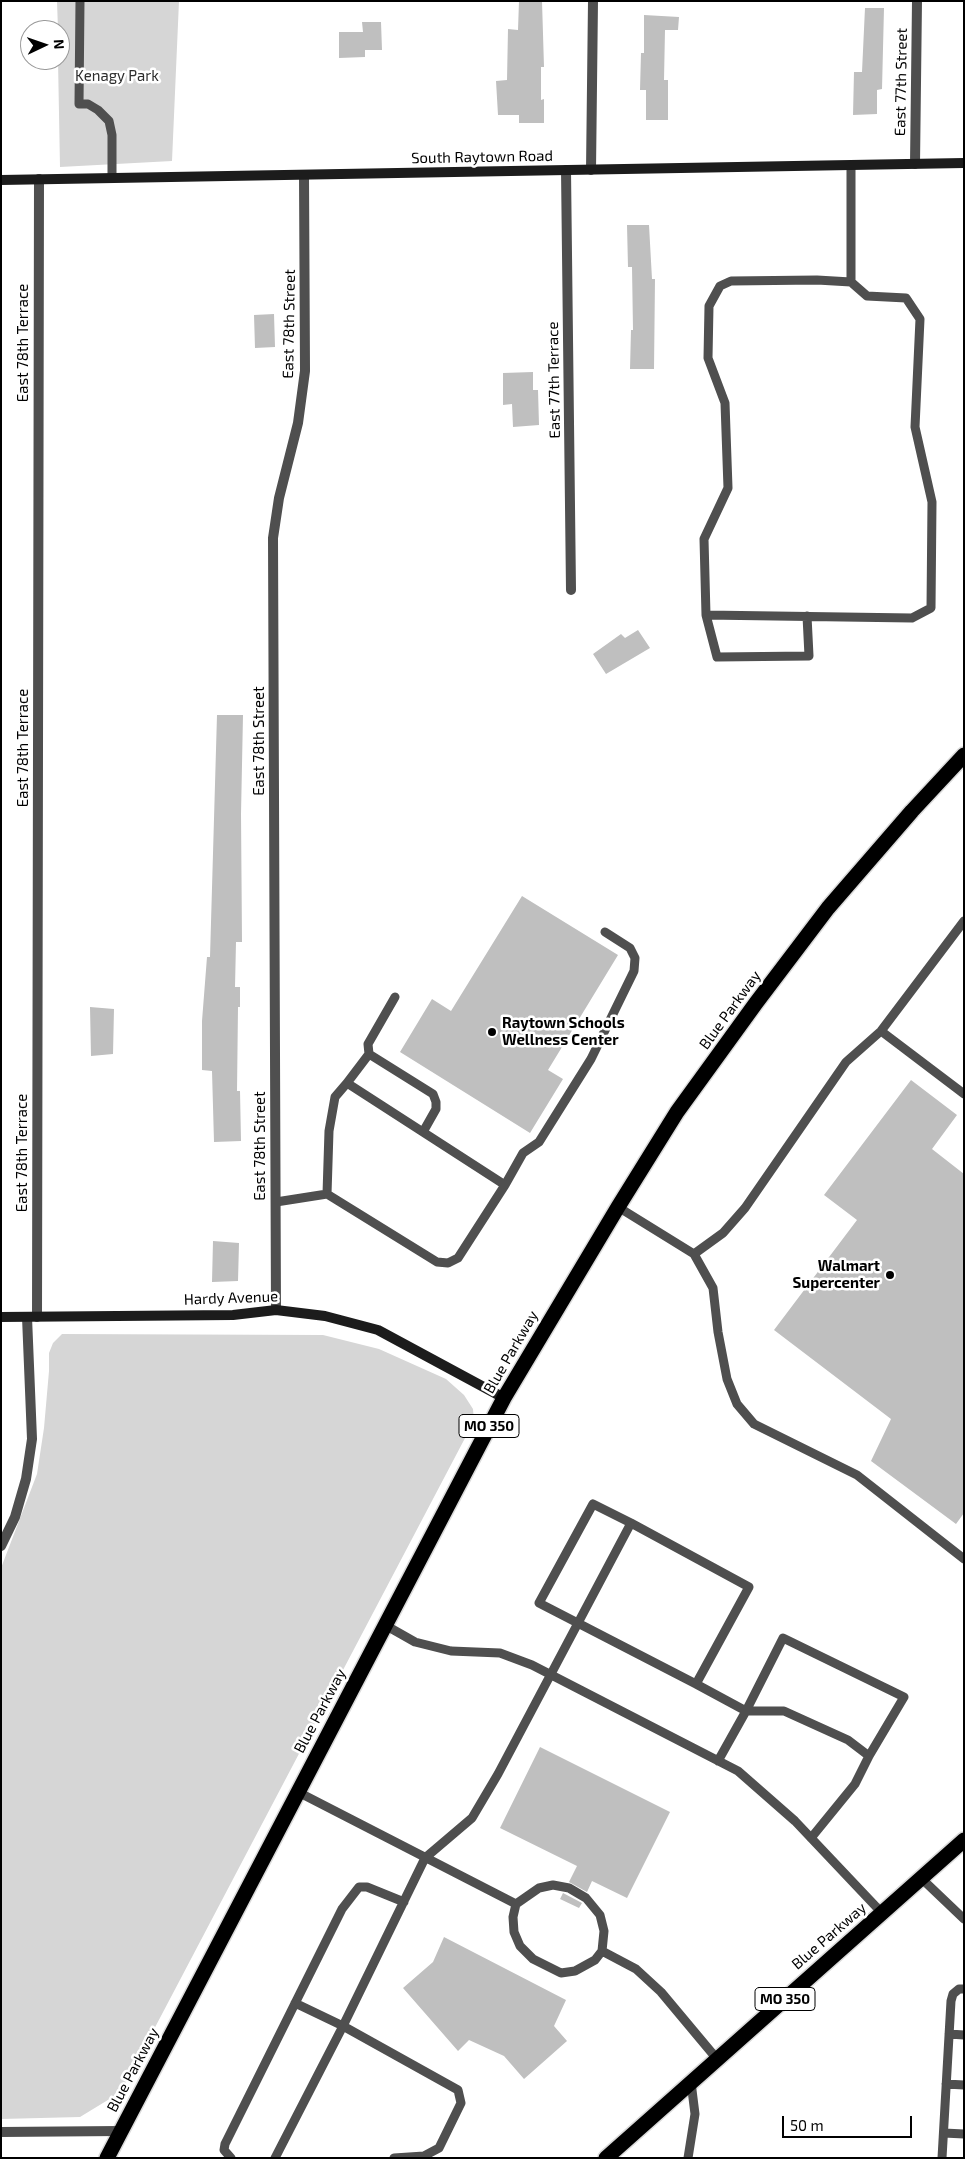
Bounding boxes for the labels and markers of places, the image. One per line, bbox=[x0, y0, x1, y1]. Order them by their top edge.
place label: Raytown Schools Wellness Center bbox=[502, 1014, 625, 1049]
marker: Raytown Schools Wellness Center bbox=[486, 1026, 498, 1038]
place label: Walmart Supercenter bbox=[793, 1257, 880, 1292]
marker: Walmart Supercenter bbox=[884, 1269, 896, 1281]

